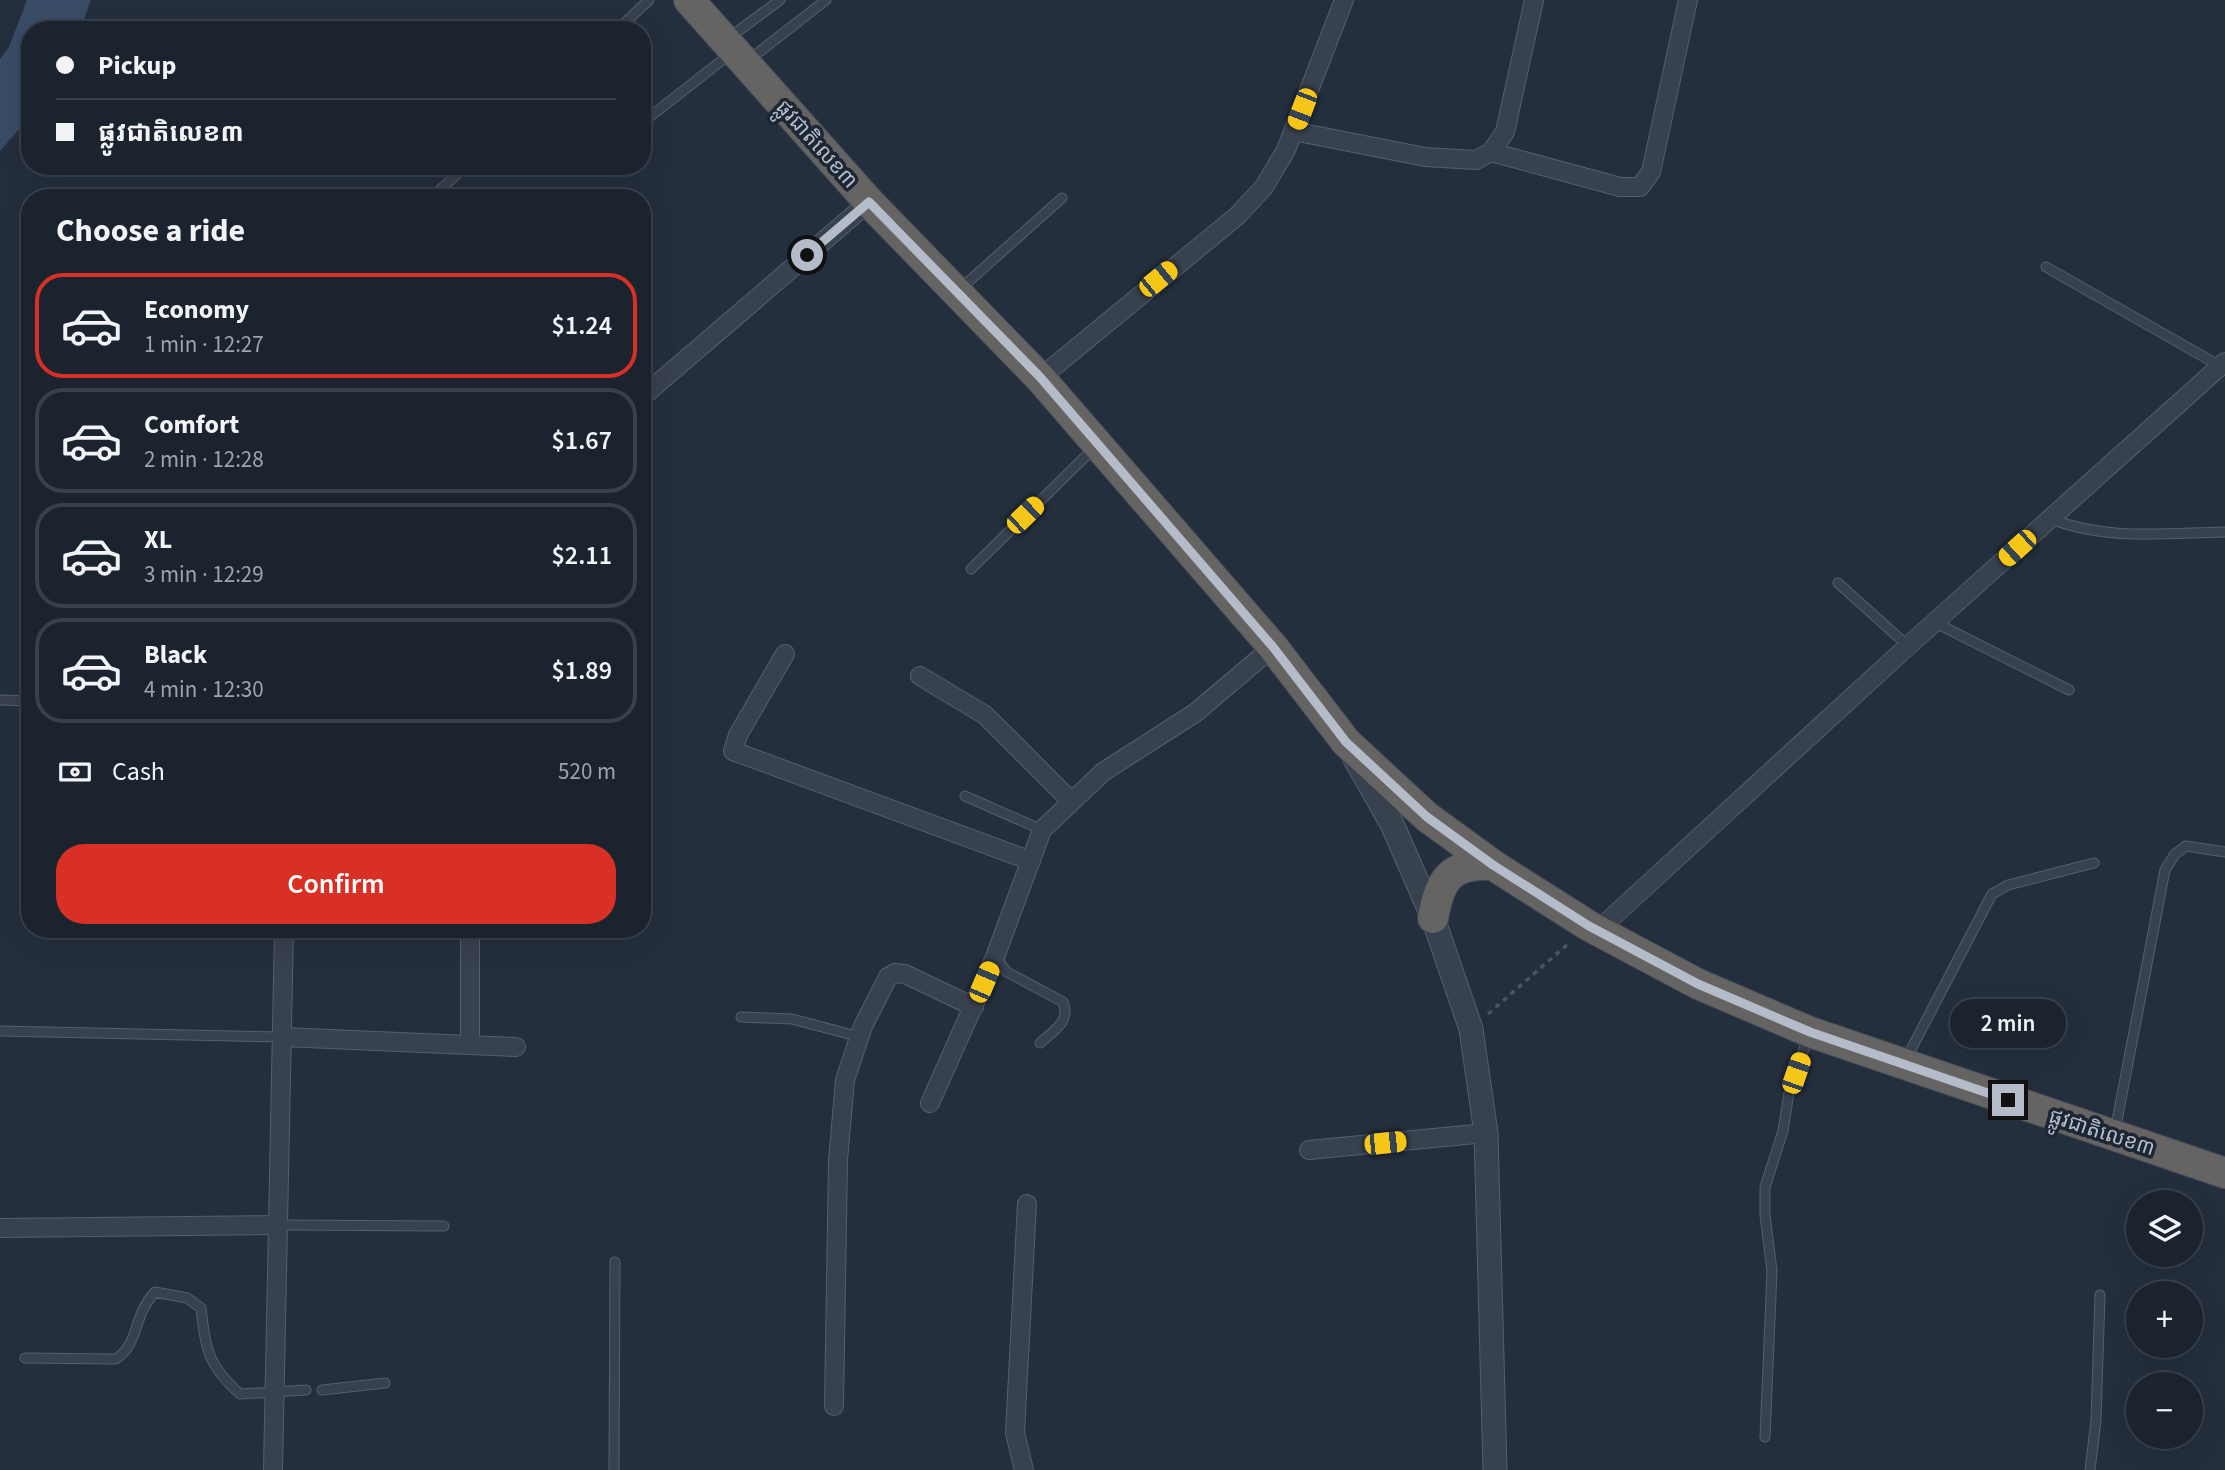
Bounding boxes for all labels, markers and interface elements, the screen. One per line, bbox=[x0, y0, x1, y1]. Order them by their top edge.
text: Pickup bbox=[98, 47, 176, 84]
car bbox=[1285, 86, 1320, 132]
street label: ផ្លូវជាតិលេខ៣ bbox=[766, 93, 865, 198]
text: ផ្លូវជាតិលេខ៣ bbox=[98, 114, 244, 151]
text: Choose a ride bbox=[56, 208, 245, 254]
route start bbox=[791, 239, 823, 271]
car bbox=[1136, 258, 1181, 300]
text: Economy bbox=[144, 291, 249, 328]
icon: car bbox=[60, 294, 123, 357]
text: $1.24 bbox=[551, 307, 612, 344]
text: 1 min · 12:27 bbox=[144, 328, 264, 361]
text: Comfort bbox=[144, 406, 239, 443]
icon: car bbox=[60, 409, 123, 472]
text: $1.67 bbox=[551, 422, 612, 459]
text: 2 min · 12:28 bbox=[144, 443, 264, 476]
car bbox=[1003, 493, 1048, 537]
text: XL bbox=[144, 521, 172, 558]
icon: car bbox=[60, 524, 123, 587]
car bbox=[1995, 526, 2040, 570]
text: $2.11 bbox=[551, 537, 612, 574]
text: 3 min · 12:29 bbox=[144, 558, 264, 591]
text: Black bbox=[144, 636, 207, 673]
icon: car bbox=[60, 639, 123, 702]
text: $1.89 bbox=[551, 652, 612, 689]
text: 4 min · 12:30 bbox=[144, 673, 264, 706]
icon: cash bbox=[56, 753, 94, 791]
text: Cash bbox=[112, 753, 165, 790]
text: 520 m bbox=[558, 755, 616, 788]
button: Confirm bbox=[56, 844, 616, 924]
car bbox=[967, 959, 1002, 1005]
callout: 2 min bbox=[1950, 998, 2066, 1048]
text: 2 min bbox=[1981, 1007, 2035, 1040]
car bbox=[1780, 1050, 1813, 1096]
route end bbox=[1992, 1084, 2024, 1116]
street label: ផ្លូវជាតិលេខ៣ bbox=[2044, 1101, 2159, 1167]
car bbox=[1364, 1130, 1407, 1156]
map controls bbox=[2126, 1190, 2203, 1449]
button: layers bbox=[2126, 1190, 2203, 1267]
button: + bbox=[2126, 1281, 2203, 1358]
button: − bbox=[2126, 1372, 2203, 1449]

